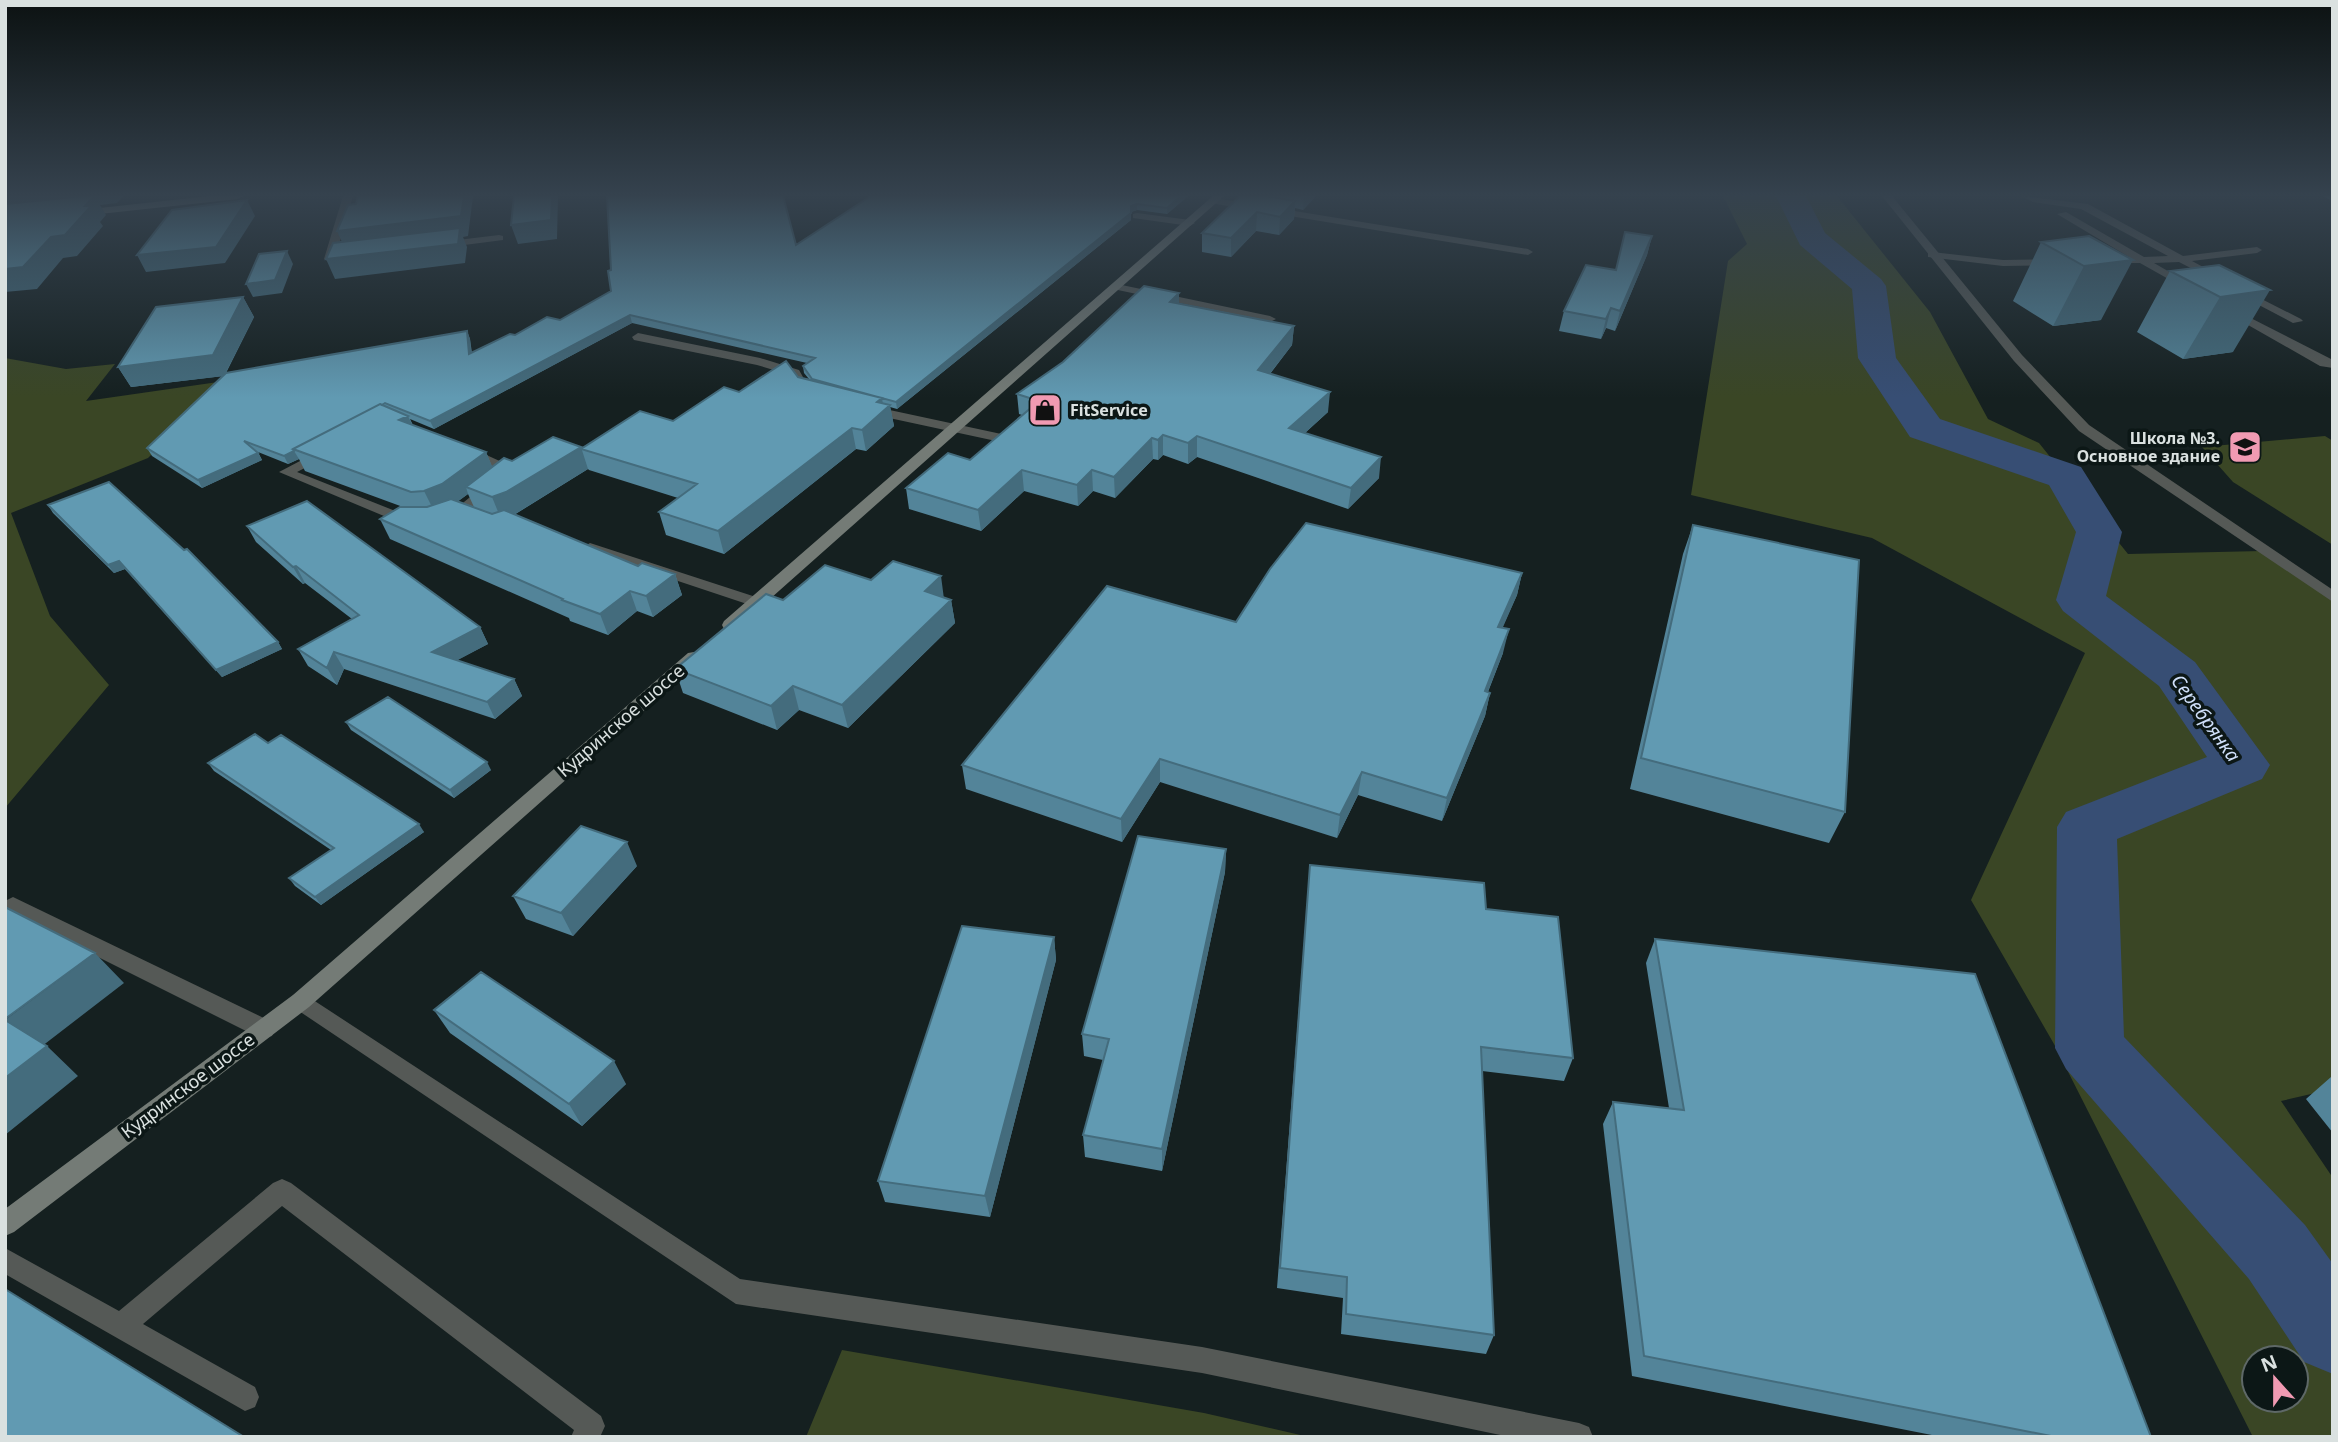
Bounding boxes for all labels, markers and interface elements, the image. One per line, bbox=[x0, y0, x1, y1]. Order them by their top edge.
shop icon: FitService bbox=[1026, 391, 1064, 429]
place label: FitService bbox=[1070, 399, 1148, 421]
place label: Школа №3. Основное здание bbox=[2077, 427, 2220, 467]
school or university icon: Школа №3. Основное здание bbox=[2226, 428, 2264, 466]
street label: Кудринское шоссе bbox=[552, 658, 689, 782]
water label: Серебрянка bbox=[2165, 669, 2247, 767]
street label: Кудринское шоссе bbox=[116, 1027, 259, 1143]
north arrow bbox=[2240, 1344, 2310, 1414]
text: N bbox=[2257, 1348, 2281, 1378]

